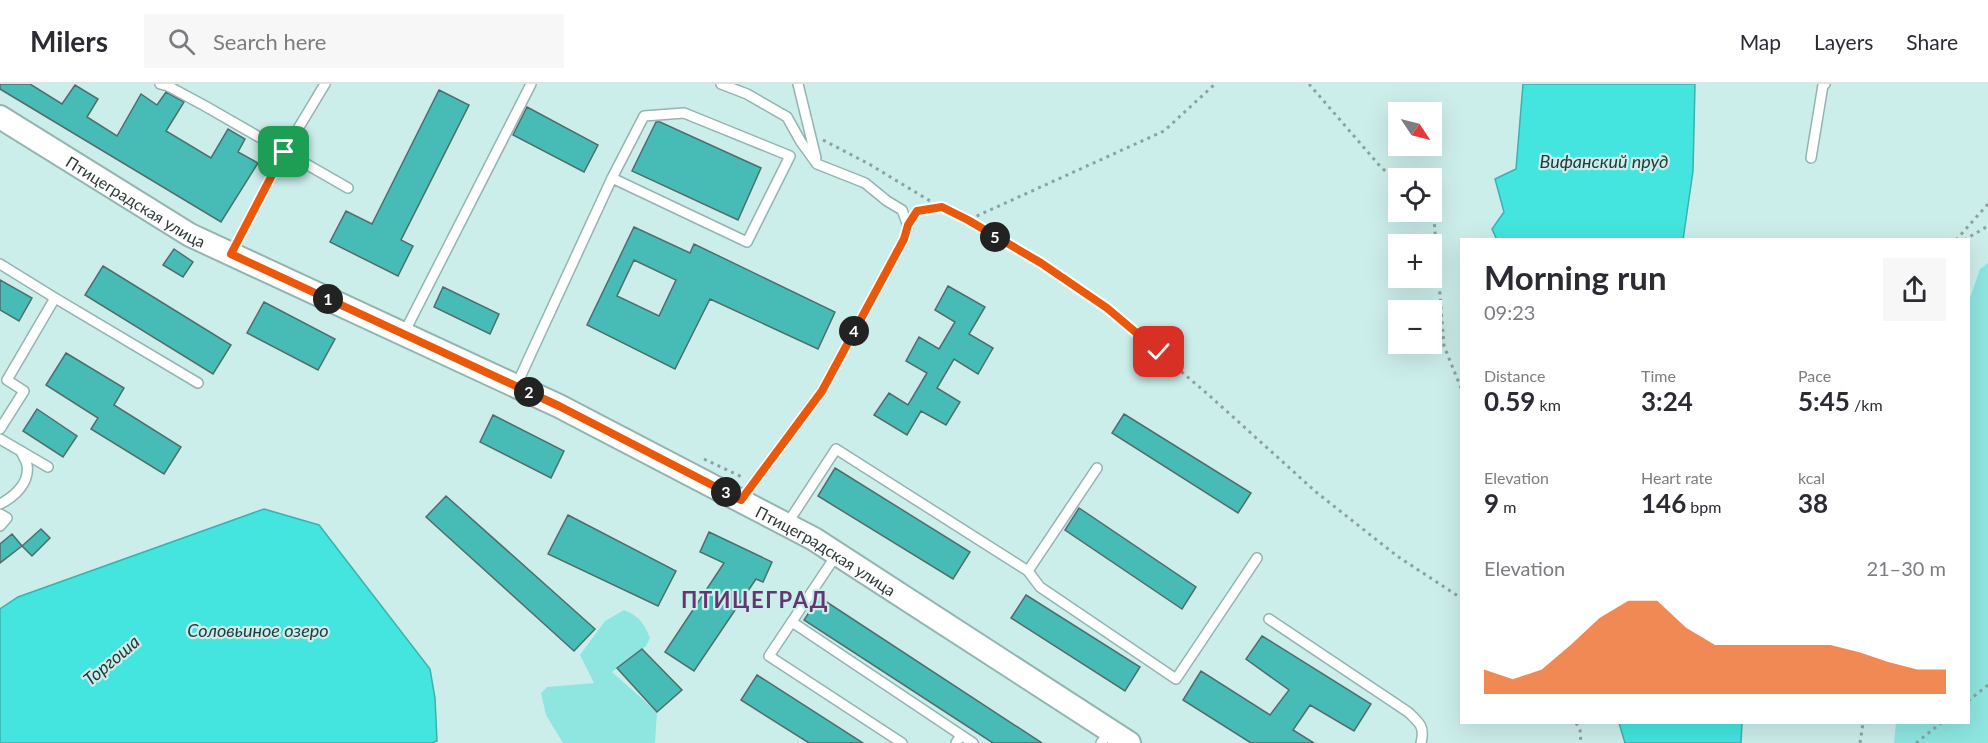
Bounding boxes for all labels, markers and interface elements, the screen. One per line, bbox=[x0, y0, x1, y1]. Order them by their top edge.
search box bbox=[144, 14, 564, 68]
text: Milers bbox=[30, 24, 108, 58]
icon: search bbox=[165, 25, 198, 58]
text: Search here bbox=[213, 28, 326, 55]
text: Map bbox=[1740, 29, 1781, 54]
text: Layers bbox=[1814, 29, 1873, 54]
text: Share bbox=[1906, 29, 1958, 54]
north arrow bbox=[1388, 102, 1442, 156]
map controls bbox=[1388, 102, 1442, 354]
pin bbox=[258, 126, 309, 177]
icon: arrive bbox=[267, 135, 300, 168]
water label: Вифанский пруд bbox=[1540, 150, 1668, 172]
street label: Птицеградская улица bbox=[63, 151, 209, 250]
button: locate bbox=[1388, 168, 1442, 222]
pin: 5 bbox=[980, 222, 1010, 252]
text: 5 bbox=[990, 227, 1000, 246]
button: + bbox=[1388, 234, 1442, 288]
text: Morning run bbox=[1484, 257, 1667, 297]
button: share bbox=[1883, 258, 1946, 321]
pin: 1 bbox=[313, 284, 343, 314]
text: 1 bbox=[323, 289, 333, 308]
button: − bbox=[1388, 300, 1442, 354]
text: 09:23 bbox=[1484, 300, 1535, 324]
pin: 4 bbox=[839, 316, 869, 346]
text: 4 bbox=[849, 321, 859, 340]
pin bbox=[1133, 326, 1184, 377]
icon: check bbox=[1142, 335, 1175, 368]
text: Distance bbox=[1484, 366, 1545, 385]
text: Time bbox=[1641, 366, 1676, 385]
text: Pace bbox=[1798, 366, 1831, 385]
pin: 2 bbox=[514, 377, 544, 407]
text: 2 bbox=[524, 382, 534, 401]
text: 0.59 bbox=[1484, 385, 1535, 417]
text: 3:24 bbox=[1641, 385, 1693, 417]
text: 5:45 bbox=[1798, 385, 1850, 417]
text: km bbox=[1535, 395, 1561, 414]
text: /km bbox=[1850, 395, 1883, 414]
text: Elevation bbox=[1484, 468, 1549, 487]
text: Heart rate bbox=[1641, 468, 1713, 487]
text: kcal bbox=[1798, 468, 1825, 487]
pin: 3 bbox=[711, 477, 741, 507]
text: 3 bbox=[721, 482, 731, 501]
text: 9 bbox=[1484, 487, 1499, 519]
text: 146 bbox=[1641, 487, 1686, 519]
text: 38 bbox=[1798, 487, 1828, 519]
text: m bbox=[1499, 497, 1516, 516]
text: bpm bbox=[1686, 497, 1721, 516]
street label: Птицеградская улица bbox=[753, 501, 900, 599]
text: Elevation bbox=[1484, 556, 1565, 580]
text: 21–30 m bbox=[1866, 556, 1946, 580]
district label: ПТИЦЕГРАД bbox=[681, 586, 829, 613]
water label: Соловьиное озеро bbox=[187, 619, 329, 641]
water label: Торгоша bbox=[78, 630, 144, 690]

